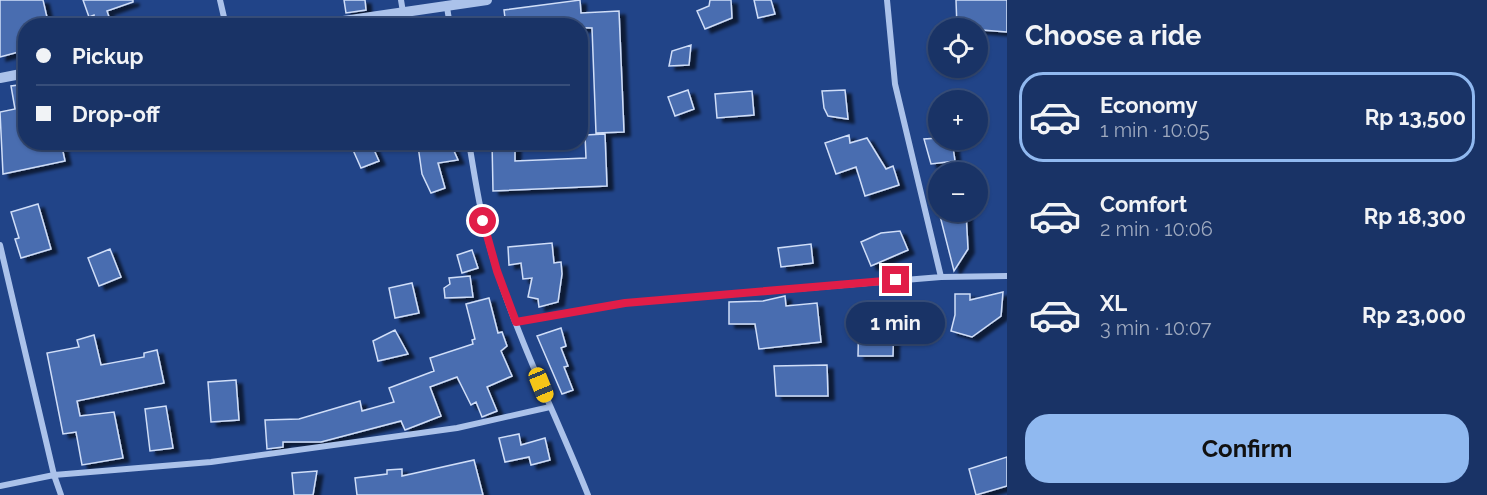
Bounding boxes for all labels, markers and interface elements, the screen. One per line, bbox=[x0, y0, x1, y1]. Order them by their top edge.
map controls bbox=[928, 18, 988, 222]
button: locate bbox=[928, 18, 988, 78]
text: Choose a ride bbox=[1025, 20, 1201, 51]
text: Pickup bbox=[72, 43, 144, 69]
button: + bbox=[928, 90, 988, 150]
icon: car bbox=[1028, 90, 1082, 144]
text: Economy bbox=[1100, 92, 1198, 118]
text: Drop-off bbox=[72, 101, 160, 127]
text: Rp 13,500 bbox=[1365, 104, 1466, 130]
text: 1 min · 10:05 bbox=[1100, 118, 1210, 142]
button: − bbox=[928, 162, 988, 222]
icon: car bbox=[1028, 189, 1082, 243]
text: Comfort bbox=[1100, 191, 1187, 217]
text: Rp 18,300 bbox=[1364, 203, 1466, 229]
route start bbox=[469, 207, 496, 234]
text: 2 min · 10:06 bbox=[1100, 217, 1213, 241]
route end bbox=[882, 266, 909, 293]
icon: car bbox=[1028, 288, 1082, 342]
text: XL bbox=[1100, 290, 1127, 316]
callout: 1 min bbox=[846, 301, 946, 343]
text: Rp 23,000 bbox=[1362, 302, 1466, 328]
text: 1 min bbox=[870, 311, 921, 335]
text: 3 min · 10:07 bbox=[1100, 316, 1212, 340]
car bbox=[526, 365, 556, 405]
button: Confirm bbox=[1025, 414, 1469, 483]

